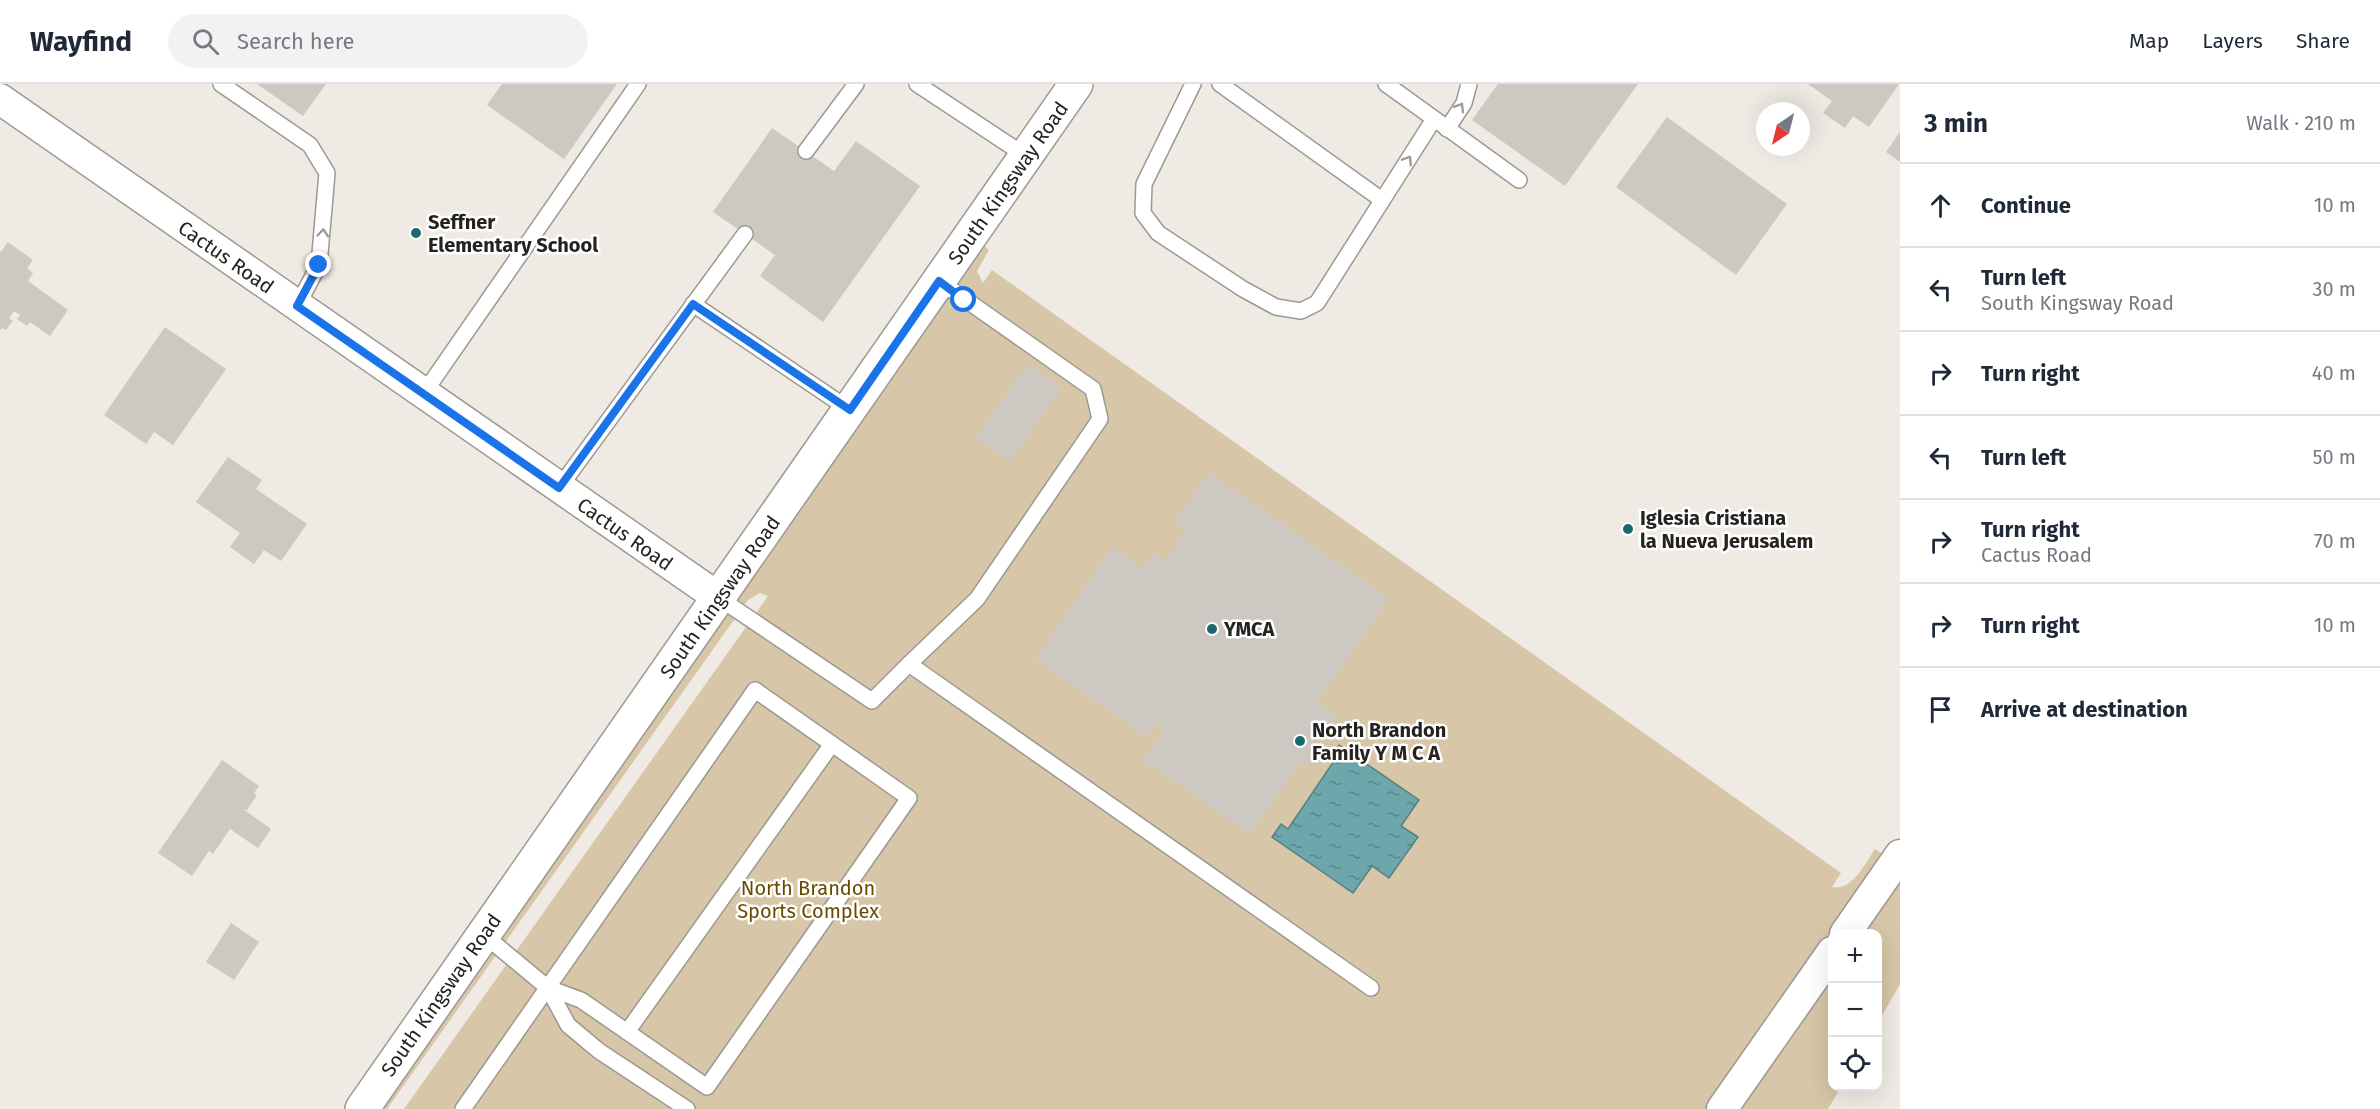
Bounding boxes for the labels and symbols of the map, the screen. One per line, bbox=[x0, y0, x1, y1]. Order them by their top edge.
street label: South Kingsway Road bbox=[943, 97, 1073, 269]
north arrow bbox=[1756, 102, 1810, 156]
one-way arrow bbox=[1453, 103, 1465, 113]
one-way arrow bbox=[1401, 155, 1412, 166]
place label: Seffner Elementary School bbox=[428, 210, 598, 257]
street label: Cactus Road bbox=[174, 215, 278, 299]
marker: Seffner Elementary School bbox=[409, 226, 423, 240]
one-way arrow bbox=[316, 228, 329, 237]
route end bbox=[305, 251, 331, 277]
route start bbox=[950, 286, 976, 312]
street label: Cactus Road bbox=[573, 492, 677, 576]
place label: Iglesia Cristiana la Nueva Jerusalem bbox=[1640, 506, 1813, 553]
street label: South Kingsway Road bbox=[655, 511, 785, 683]
marker: Iglesia Cristiana la Nueva Jerusalem bbox=[1621, 522, 1635, 536]
place label: YMCA bbox=[1223, 617, 1275, 641]
marker: YMCA bbox=[1205, 622, 1219, 636]
place label: North Brandon Family Y M C A bbox=[1312, 718, 1446, 765]
marker: North Brandon Family Y M C A bbox=[1293, 734, 1307, 748]
park label: North Brandon Sports Complex bbox=[737, 876, 879, 923]
street label: South Kingsway Road bbox=[376, 909, 506, 1081]

